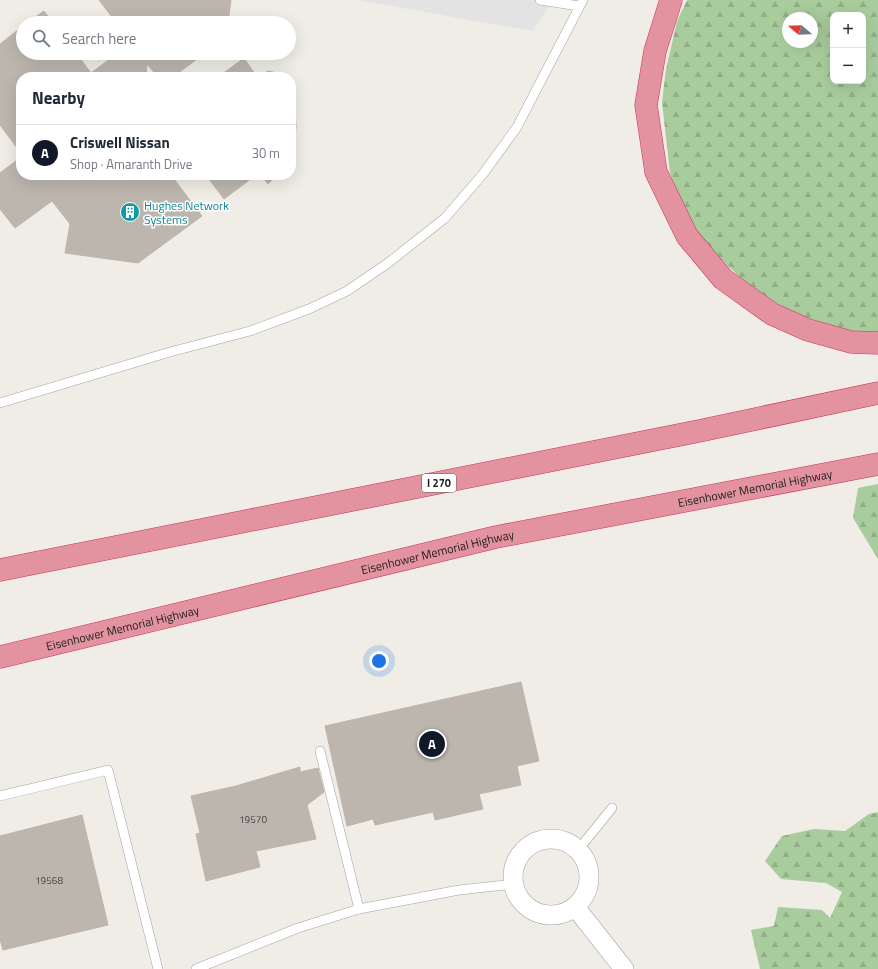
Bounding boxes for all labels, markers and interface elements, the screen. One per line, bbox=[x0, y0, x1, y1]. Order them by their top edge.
north arrow bbox=[782, 12, 818, 48]
map controls bbox=[830, 12, 866, 84]
button: + bbox=[830, 12, 866, 48]
search box bbox=[16, 16, 296, 60]
icon: search bbox=[30, 27, 52, 49]
text: Search here bbox=[62, 27, 136, 50]
button: − bbox=[830, 48, 866, 84]
text: Nearby bbox=[32, 85, 85, 111]
text: Criswell Nissan bbox=[70, 131, 170, 154]
text: A bbox=[41, 143, 49, 163]
text: 30 m bbox=[252, 143, 280, 163]
text: Shop · Amaranth Drive bbox=[70, 154, 192, 174]
place label: Hughes Network Systems bbox=[144, 196, 229, 229]
building icon: Hughes Network Systems bbox=[119, 201, 141, 223]
street label: Eisenhower Memorial Highway bbox=[676, 463, 834, 512]
road number: I 270 bbox=[422, 474, 456, 492]
street label: Eisenhower Memorial Highway bbox=[359, 524, 516, 579]
street label: Eisenhower Memorial Highway bbox=[44, 600, 201, 655]
your location bbox=[369, 651, 389, 671]
pin: A bbox=[419, 729, 445, 759]
house number: 19570 bbox=[239, 812, 267, 827]
house number: 19568 bbox=[35, 873, 63, 888]

